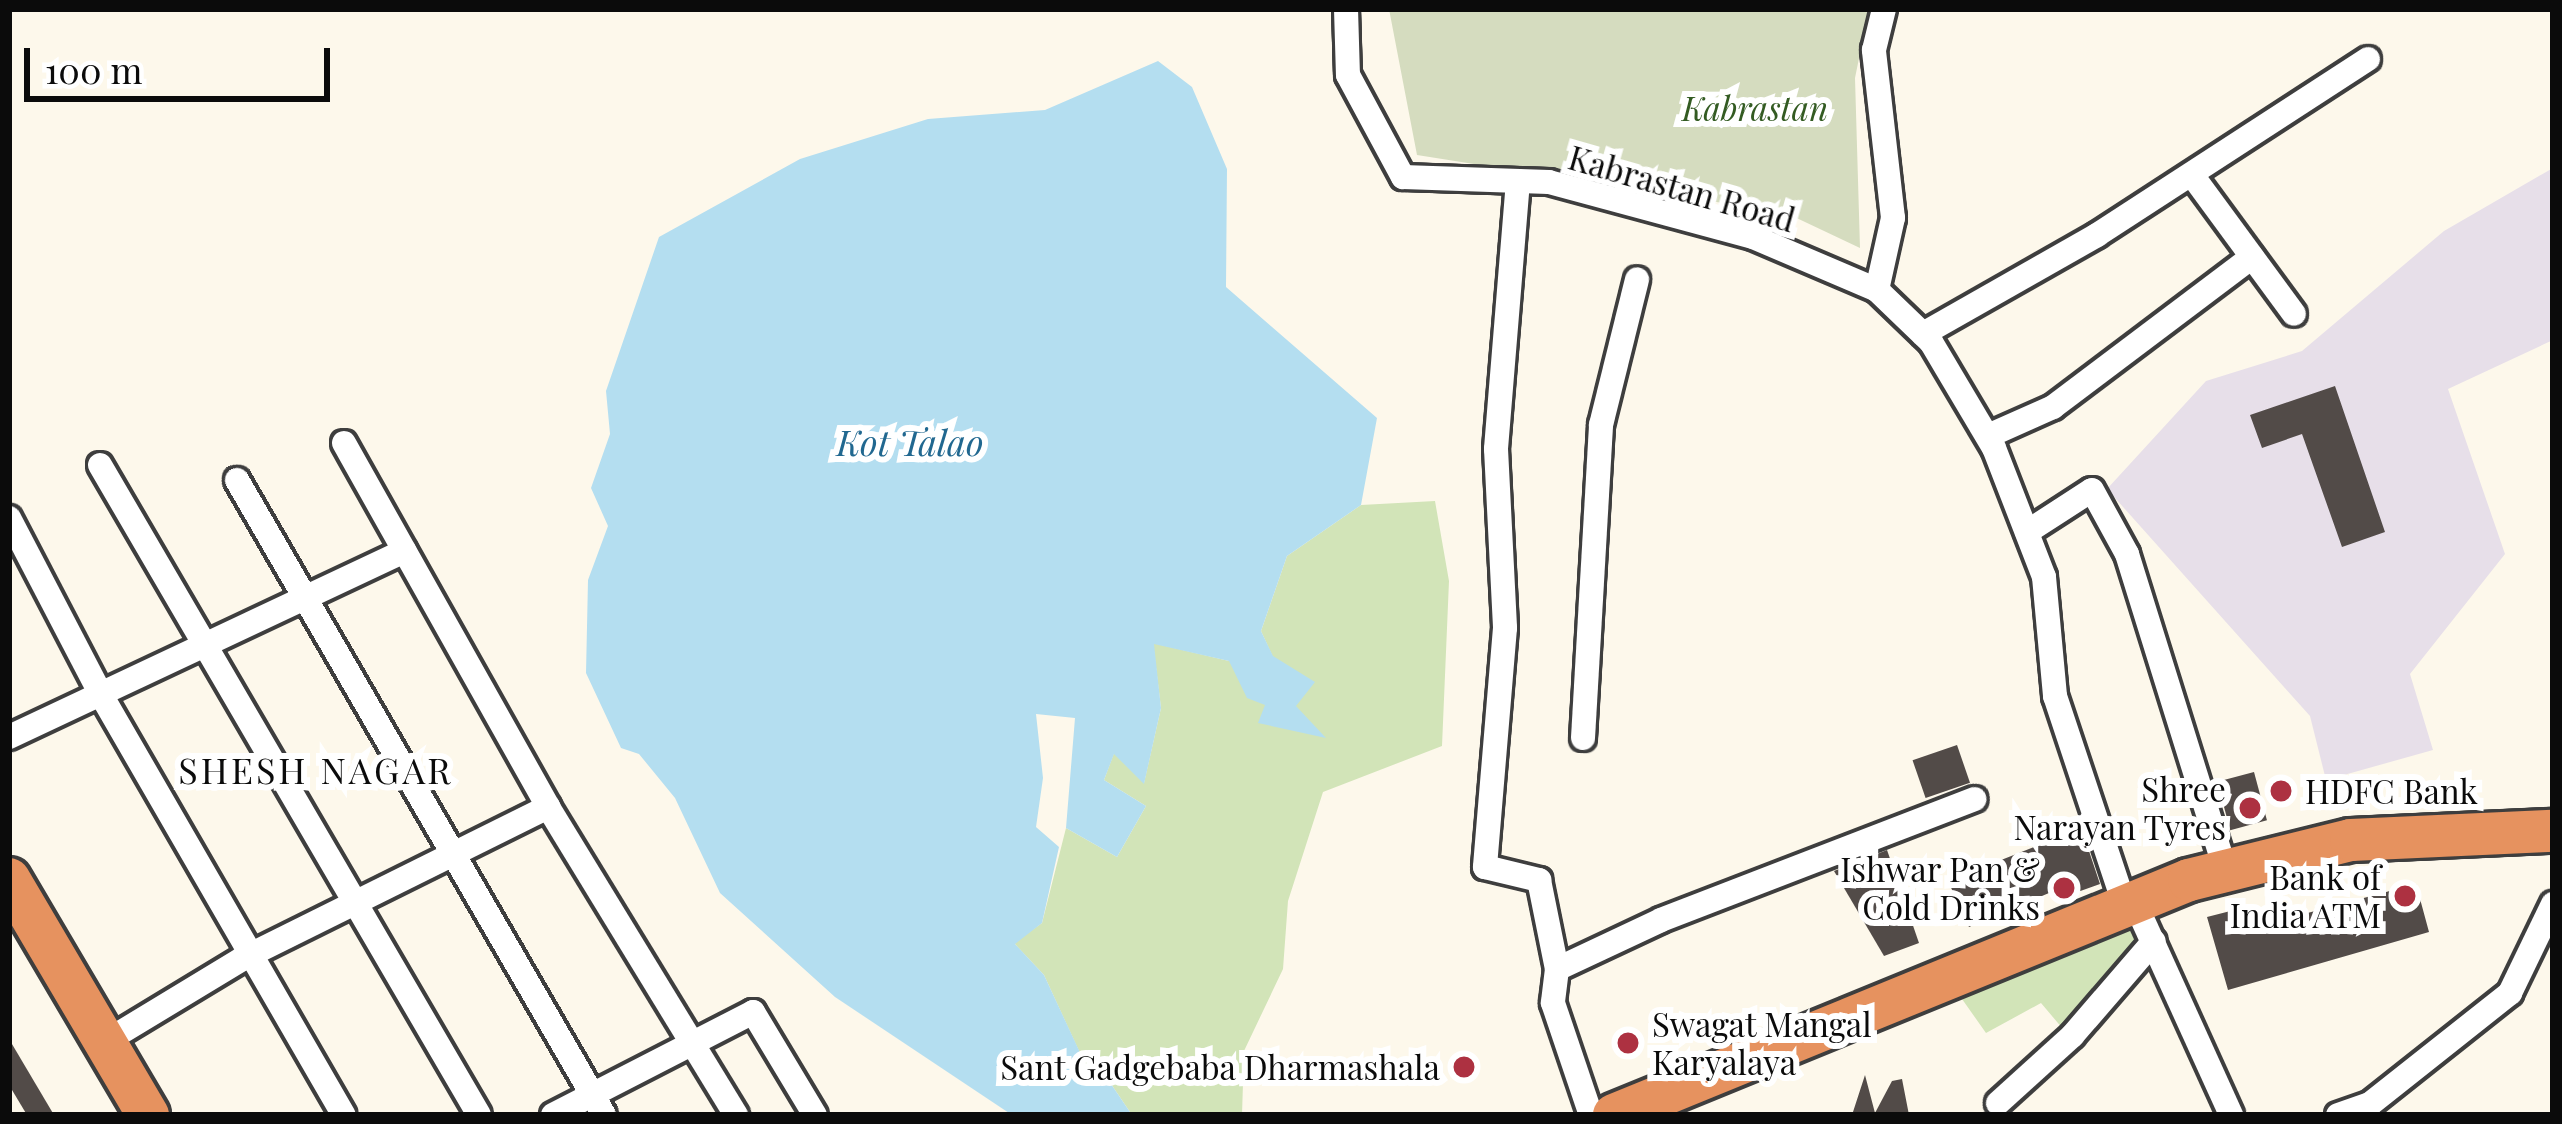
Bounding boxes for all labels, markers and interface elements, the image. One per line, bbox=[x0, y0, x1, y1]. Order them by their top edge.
scale bar bbox=[30, 24, 336, 98]
text: 100 m bbox=[45, 45, 142, 93]
park label: Kabrastan bbox=[1682, 88, 1828, 128]
street label: Kabrastan Road bbox=[1564, 137, 1800, 239]
water label: Kot Talao bbox=[837, 420, 983, 464]
district label: SHESH NAGAR bbox=[178, 748, 454, 792]
place label: Shree Narayan Tyres bbox=[2013, 769, 2226, 847]
place label: HDFC Bank bbox=[2305, 771, 2478, 811]
marker: HDFC Bank bbox=[2268, 778, 2294, 804]
marker: Shree Narayan Tyres bbox=[2237, 795, 2263, 821]
place label: Ishwar Pan & Cold Drinks bbox=[1840, 849, 2040, 927]
place label: Bank of India ATM bbox=[2228, 857, 2381, 935]
marker: Ishwar Pan & Cold Drinks bbox=[2051, 875, 2077, 901]
marker: Bank of India ATM bbox=[2392, 883, 2418, 909]
place label: Swagat Mangal Karyalaya bbox=[1652, 1004, 1872, 1082]
marker: Swagat Mangal Karyalaya bbox=[1615, 1030, 1641, 1056]
place label: Sant Gadgebaba Dharmashala bbox=[999, 1047, 1440, 1087]
marker: Sant Gadgebaba Dharmashala bbox=[1451, 1054, 1477, 1080]

